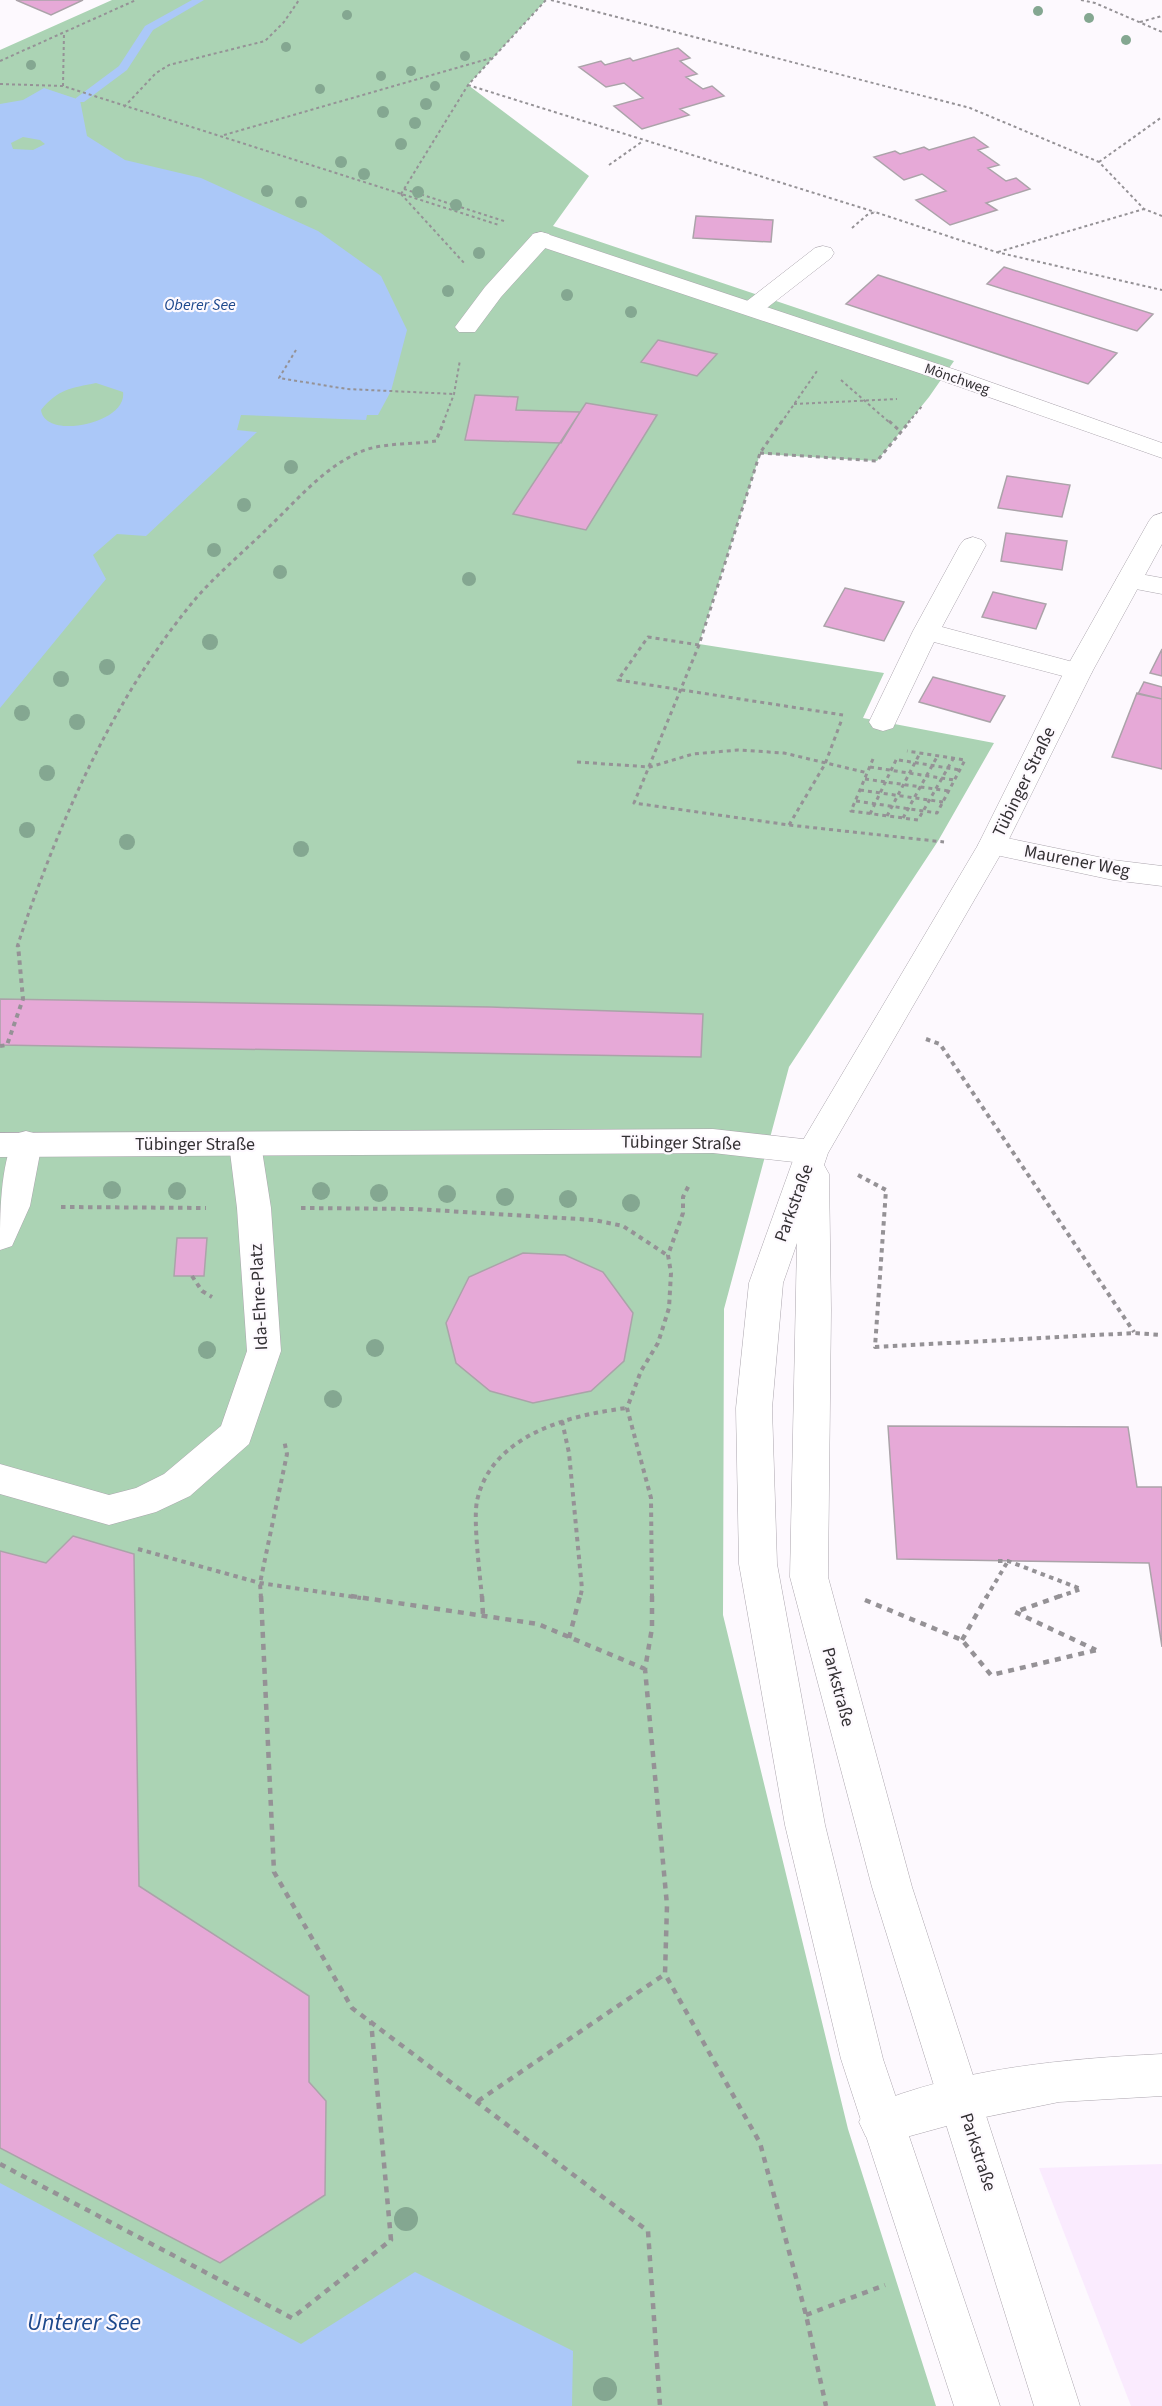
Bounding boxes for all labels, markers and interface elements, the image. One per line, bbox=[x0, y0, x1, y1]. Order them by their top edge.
water label: Oberer See bbox=[164, 294, 236, 316]
street label: Mönchweg bbox=[922, 358, 993, 400]
street label: Tübinger Straße bbox=[986, 723, 1062, 841]
street label: Maurener Weg bbox=[1022, 838, 1132, 884]
street label: Tübinger Straße bbox=[621, 1129, 741, 1157]
street label: Tübinger Straße bbox=[135, 1132, 255, 1157]
street label: Parkstraße bbox=[768, 1161, 820, 1245]
street label: Ida-Ehre-Platz bbox=[244, 1243, 274, 1351]
street label: Parkstraße bbox=[815, 1645, 861, 1729]
street label: Parkstraße bbox=[954, 2110, 1002, 2194]
water label: Unterer See bbox=[27, 2305, 141, 2340]

